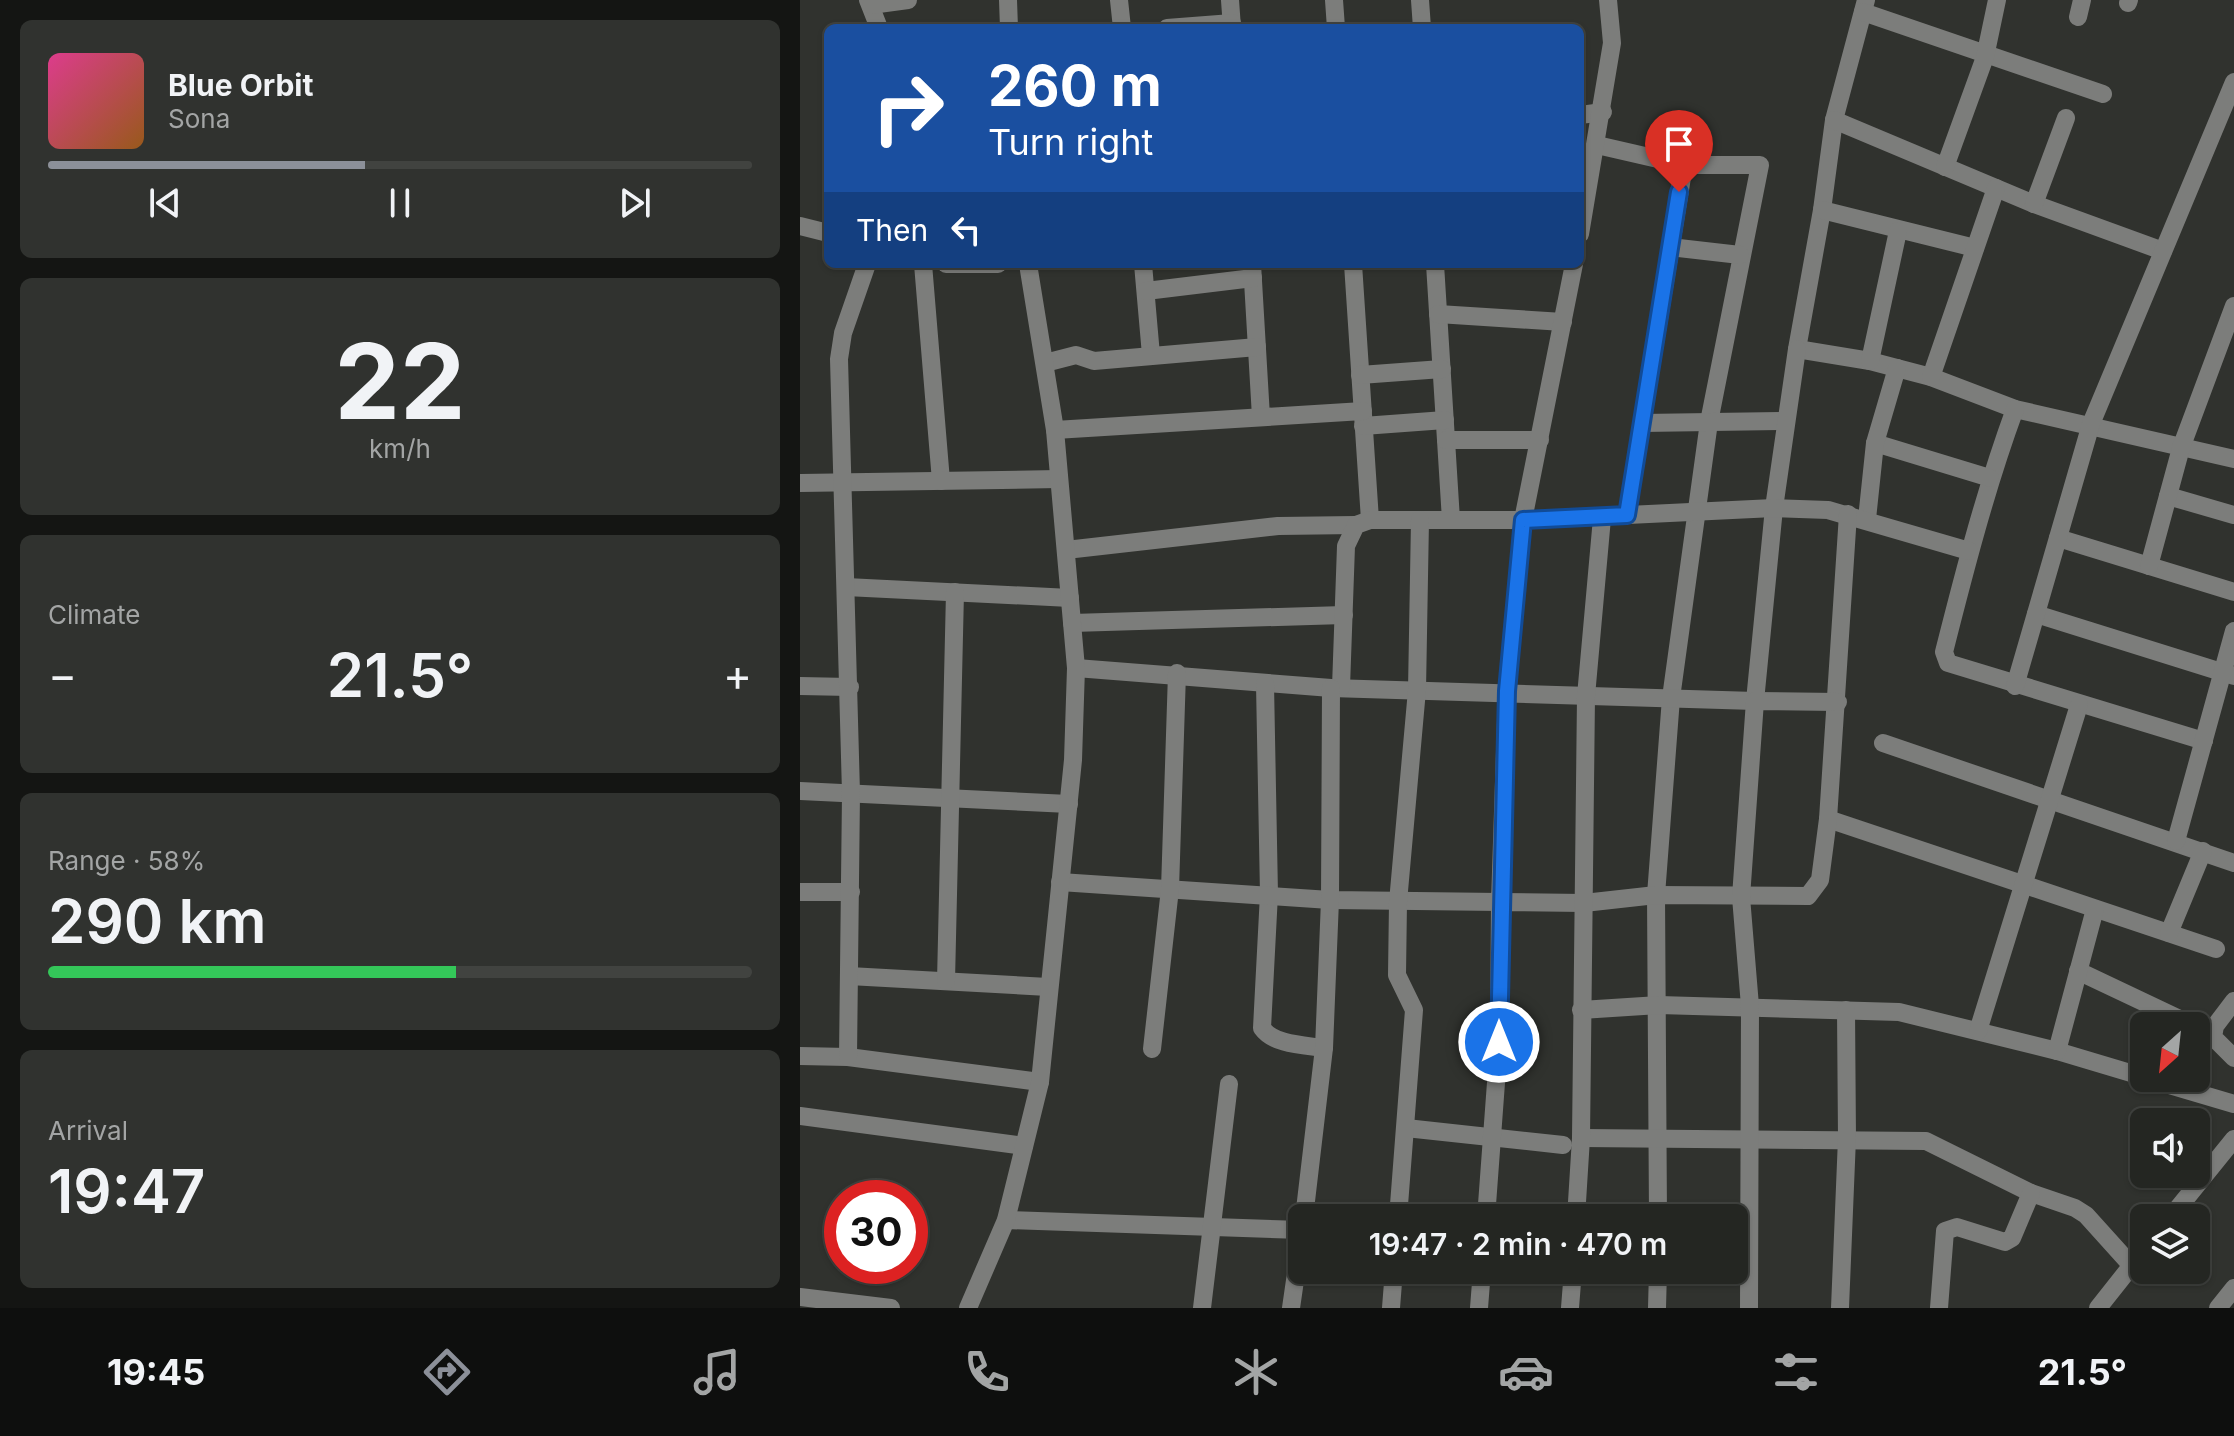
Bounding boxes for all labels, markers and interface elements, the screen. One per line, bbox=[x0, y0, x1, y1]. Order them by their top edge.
text: 260 m bbox=[988, 52, 1162, 120]
icon: right bbox=[856, 56, 960, 160]
text: Blue Orbit bbox=[168, 67, 313, 103]
text: Sona bbox=[168, 103, 230, 134]
pin bbox=[1645, 110, 1713, 192]
text: Turn right bbox=[988, 120, 1153, 164]
icon: arrive bbox=[1657, 122, 1701, 166]
icon: previous bbox=[143, 181, 187, 225]
icon: pause bbox=[378, 181, 422, 225]
icon: next bbox=[613, 181, 657, 225]
icon: left bbox=[944, 208, 988, 252]
text: Then bbox=[856, 212, 928, 248]
text: 22 bbox=[334, 318, 466, 444]
text: km/h bbox=[369, 433, 431, 464]
text: Climate bbox=[48, 599, 140, 630]
text: 21.5° bbox=[327, 639, 473, 711]
text: − bbox=[48, 648, 77, 702]
text: + bbox=[723, 648, 752, 702]
text: Range · 58% bbox=[48, 845, 205, 876]
text: 290 km bbox=[48, 885, 267, 957]
position arrow bbox=[1457, 1000, 1541, 1084]
north arrow bbox=[2130, 1012, 2210, 1092]
map controls bbox=[2130, 1012, 2210, 1284]
button: sound bbox=[2130, 1108, 2210, 1188]
text: Arrival bbox=[48, 1115, 128, 1146]
text: 19:47 bbox=[48, 1155, 205, 1227]
speed limit sign: 30 bbox=[824, 1180, 928, 1284]
button: layers bbox=[2130, 1204, 2210, 1284]
text: 19:47 · 2 min · 470 m bbox=[1369, 1226, 1667, 1262]
icon: directions bbox=[419, 1344, 475, 1400]
icon: music bbox=[689, 1344, 745, 1400]
icon: phone bbox=[959, 1344, 1015, 1400]
icon: climate bbox=[1228, 1344, 1284, 1400]
icon: car bbox=[1498, 1344, 1554, 1400]
icon: filters bbox=[1768, 1344, 1824, 1400]
text: 19:45 bbox=[107, 1350, 205, 1394]
text: 21.5° bbox=[2038, 1350, 2127, 1394]

